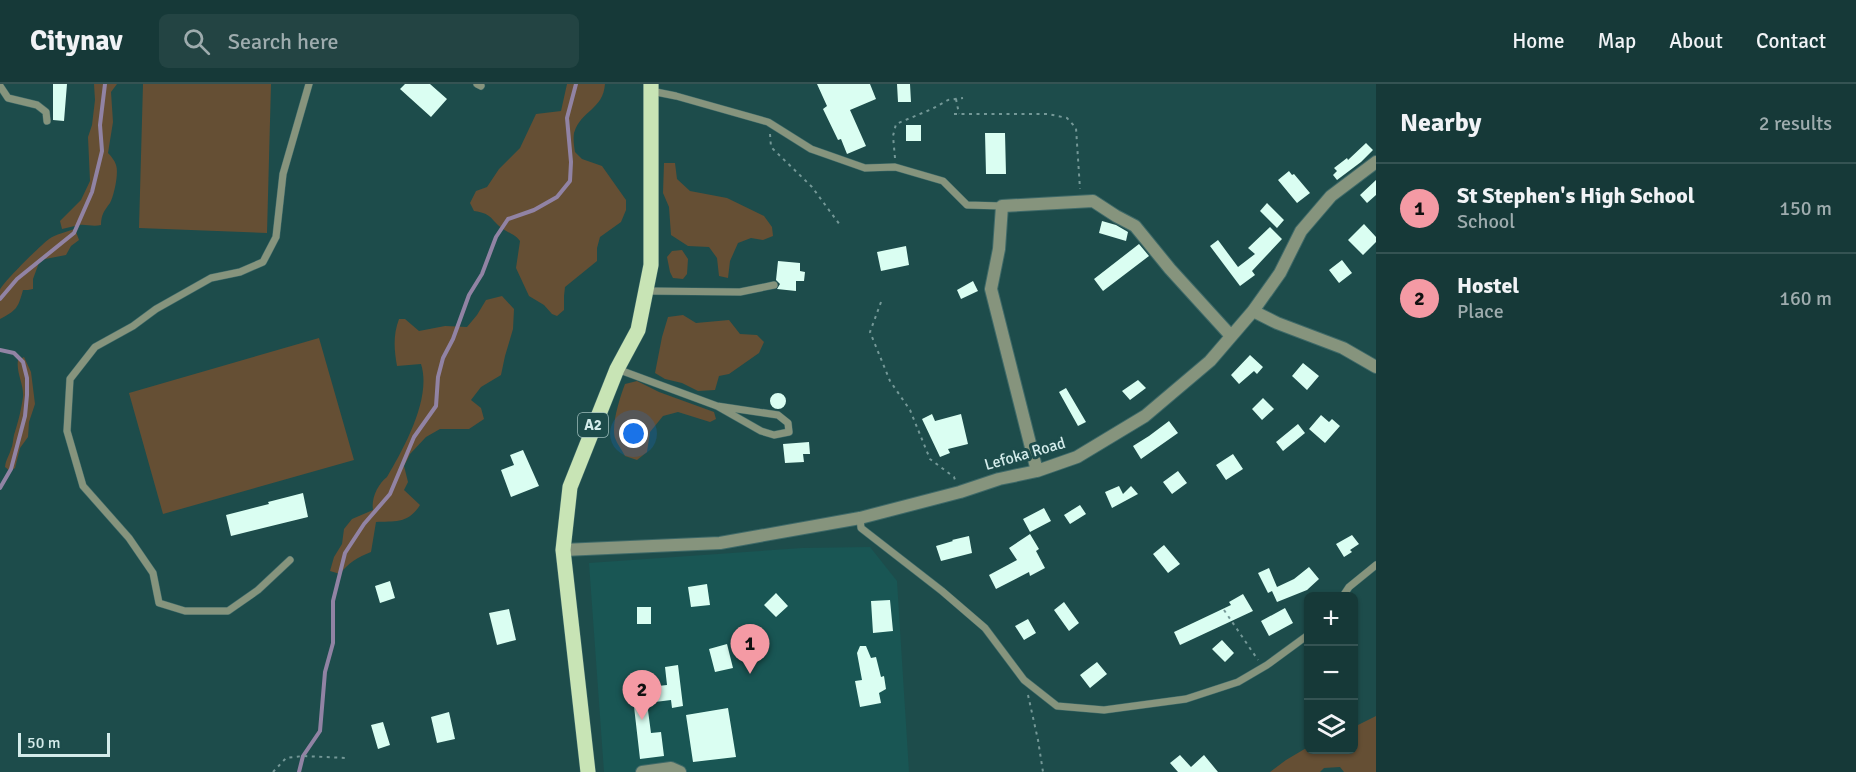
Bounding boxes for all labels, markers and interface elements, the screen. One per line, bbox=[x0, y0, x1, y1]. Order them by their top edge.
search box bbox=[159, 14, 579, 68]
text: Citynav bbox=[30, 24, 123, 58]
icon: search bbox=[180, 25, 213, 58]
text: Search here bbox=[228, 28, 339, 55]
text: Home bbox=[1512, 28, 1565, 54]
text: Map bbox=[1598, 28, 1636, 54]
text: About bbox=[1669, 28, 1723, 54]
text: Contact bbox=[1756, 28, 1826, 54]
text: Nearby bbox=[1400, 107, 1481, 139]
text: 2 results bbox=[1759, 111, 1832, 136]
text: St Stephen's High School bbox=[1457, 182, 1695, 209]
text: 1 bbox=[1414, 196, 1425, 221]
text: 150 m bbox=[1779, 196, 1832, 221]
text: School bbox=[1457, 209, 1515, 234]
text: Hostel bbox=[1457, 272, 1519, 299]
text: 2 bbox=[1414, 286, 1425, 311]
text: 160 m bbox=[1779, 286, 1832, 311]
text: Place bbox=[1457, 299, 1504, 324]
road number: A2 bbox=[578, 413, 608, 437]
your location bbox=[619, 419, 648, 448]
street label: Lefoka Road bbox=[982, 433, 1068, 475]
map controls bbox=[1304, 592, 1358, 754]
button: + bbox=[1304, 592, 1358, 646]
pin: 1 bbox=[730, 624, 770, 674]
button: − bbox=[1304, 646, 1358, 700]
pin: 2 bbox=[622, 670, 662, 720]
button: layers bbox=[1304, 700, 1358, 754]
scale bar bbox=[18, 730, 110, 758]
text: 50 m bbox=[27, 733, 61, 753]

